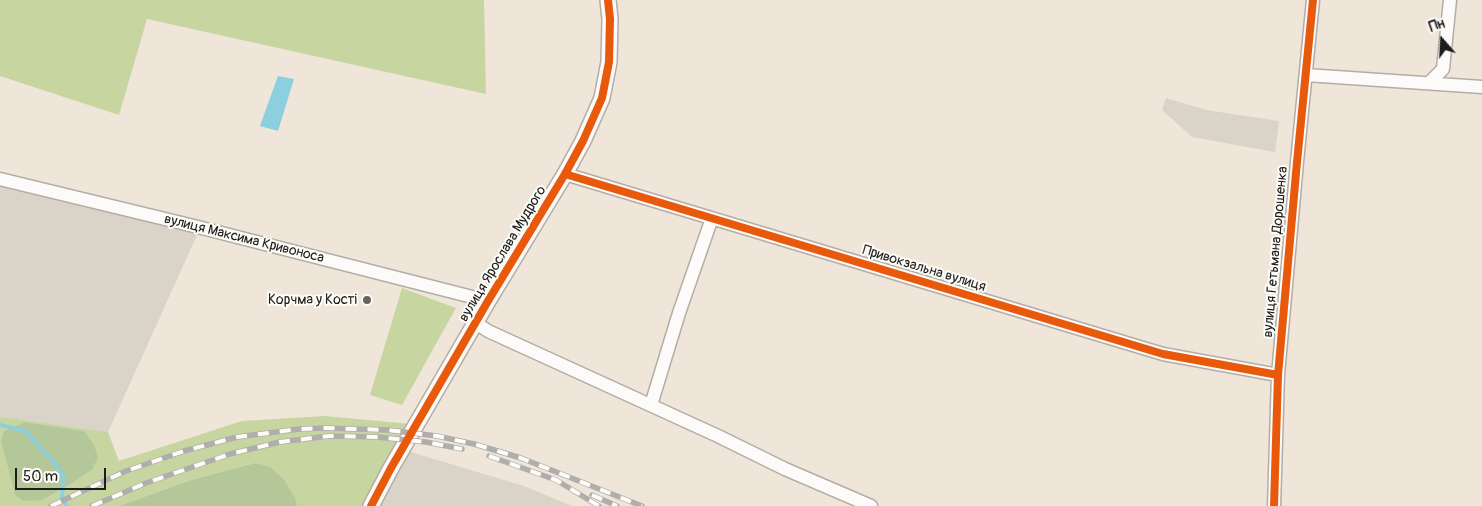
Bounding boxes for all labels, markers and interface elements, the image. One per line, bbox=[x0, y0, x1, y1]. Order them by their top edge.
north arrow bbox=[1417, 15, 1467, 65]
text: Пн bbox=[1427, 15, 1447, 36]
street label: вулиця Гетьмана Дорошенка bbox=[1260, 166, 1292, 338]
street label: вулиця Ярослава Мудрого bbox=[456, 183, 550, 325]
street label: вулиця Максима Кривоноса bbox=[162, 211, 326, 267]
street label: Привокзальна вулиця bbox=[860, 242, 988, 296]
place label: Корчма у Кості bbox=[268, 292, 357, 308]
marker: Корчма у Кості bbox=[361, 294, 373, 306]
scale bar bbox=[18, 458, 109, 490]
text: 50 m bbox=[23, 467, 58, 486]

